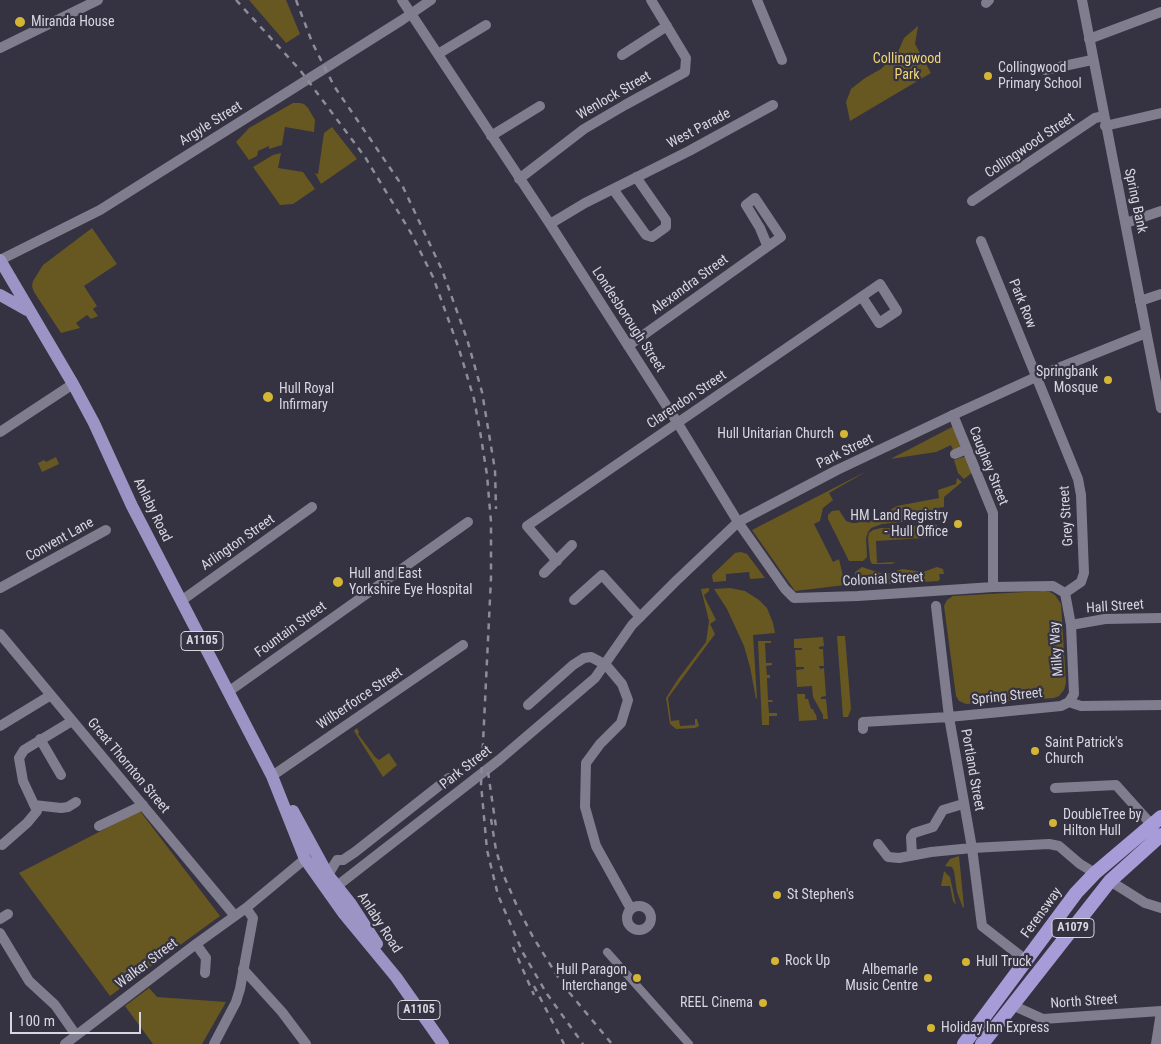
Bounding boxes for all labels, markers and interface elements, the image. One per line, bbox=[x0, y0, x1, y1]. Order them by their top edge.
place label: Miranda House bbox=[31, 14, 115, 30]
marker: Miranda House bbox=[13, 15, 27, 29]
park label: Collingwood Park bbox=[873, 51, 941, 84]
place label: Collingwood Primary School bbox=[998, 60, 1082, 92]
street label: Wenlock Street bbox=[574, 68, 654, 124]
marker: Collingwood Primary School bbox=[982, 70, 994, 82]
street label: Argyle Street bbox=[177, 98, 245, 150]
street label: West Parade bbox=[664, 105, 734, 153]
street label: Collingwood Street bbox=[982, 110, 1078, 182]
street label: Spring Bank bbox=[1120, 167, 1150, 235]
street label: Alexandra Street bbox=[648, 251, 732, 319]
street label: Londesborough Street bbox=[588, 264, 668, 376]
street label: Park Row bbox=[1005, 277, 1039, 331]
place label: Springbank Mosque bbox=[1036, 364, 1098, 397]
street label: Clarendon Street bbox=[644, 367, 730, 433]
marker: Springbank Mosque bbox=[1102, 374, 1114, 386]
place label: Hull Royal Infirmary bbox=[279, 381, 334, 414]
marker: Hull Royal Infirmary bbox=[261, 390, 275, 404]
street label: Caughey Street bbox=[965, 424, 1011, 508]
place label: Hull Unitarian Church bbox=[717, 426, 834, 442]
marker: Hull Unitarian Church bbox=[838, 428, 850, 440]
street label: Park Street bbox=[814, 431, 876, 473]
street label: Anlaby Road bbox=[129, 475, 175, 545]
street label: Grey Street bbox=[1057, 485, 1077, 547]
place label: HM Land Registry - Hull Office bbox=[850, 508, 948, 540]
street label: Arlington Street bbox=[198, 511, 278, 575]
street label: Convent Lane bbox=[23, 514, 97, 566]
marker: HM Land Registry - Hull Office bbox=[952, 518, 964, 530]
place label: Hull and East Yorkshire Eye Hospital bbox=[349, 566, 472, 598]
street label: Colonial Street bbox=[842, 569, 924, 591]
marker: Hull and East Yorkshire Eye Hospital bbox=[331, 575, 345, 589]
street label: Hall Street bbox=[1086, 597, 1144, 617]
street label: Fountain Street bbox=[252, 599, 330, 661]
street label: Milky Way bbox=[1047, 621, 1067, 677]
road number: A1105 bbox=[181, 631, 223, 650]
street label: Wilberforce Street bbox=[314, 664, 406, 734]
street label: Spring Street bbox=[971, 685, 1043, 709]
street label: Great Thornton Street bbox=[83, 715, 173, 817]
street label: Portland Street bbox=[957, 728, 987, 812]
place label: Saint Patrick's Church bbox=[1045, 735, 1123, 768]
street label: Park Street bbox=[437, 743, 495, 793]
marker: Saint Patrick's Church bbox=[1029, 745, 1041, 757]
place label: DoubleTree by Hilton Hull bbox=[1063, 807, 1141, 840]
marker: DoubleTree by Hilton Hull bbox=[1047, 817, 1059, 829]
street label: Ferensway bbox=[1018, 884, 1066, 942]
place label: St Stephen's bbox=[787, 887, 854, 903]
marker: St Stephen's bbox=[771, 889, 783, 901]
street label: Anlaby Road bbox=[353, 890, 405, 956]
road number: A1079 bbox=[1052, 918, 1094, 938]
street label: Walker Street bbox=[113, 935, 181, 993]
place label: Rock Up bbox=[785, 953, 830, 969]
place label: Hull Truck bbox=[976, 954, 1032, 970]
marker: Rock Up bbox=[769, 955, 781, 967]
marker: Hull Truck bbox=[960, 956, 972, 968]
place label: Hull Paragon Interchange bbox=[556, 962, 627, 994]
place label: Albemarle Music Centre bbox=[845, 962, 918, 994]
marker: Hull Paragon Interchange bbox=[631, 972, 643, 984]
marker: Albemarle Music Centre bbox=[922, 972, 934, 984]
street label: North Street bbox=[1050, 991, 1118, 1013]
place label: REEL Cinema bbox=[680, 995, 753, 1011]
marker: REEL Cinema bbox=[757, 997, 769, 1009]
road number: A1105 bbox=[398, 1000, 440, 1020]
scale bar bbox=[12, 1002, 144, 1034]
text: 100 m bbox=[18, 1012, 55, 1030]
place label: Holiday Inn Express bbox=[941, 1020, 1049, 1036]
marker: Holiday Inn Express bbox=[925, 1022, 937, 1034]

